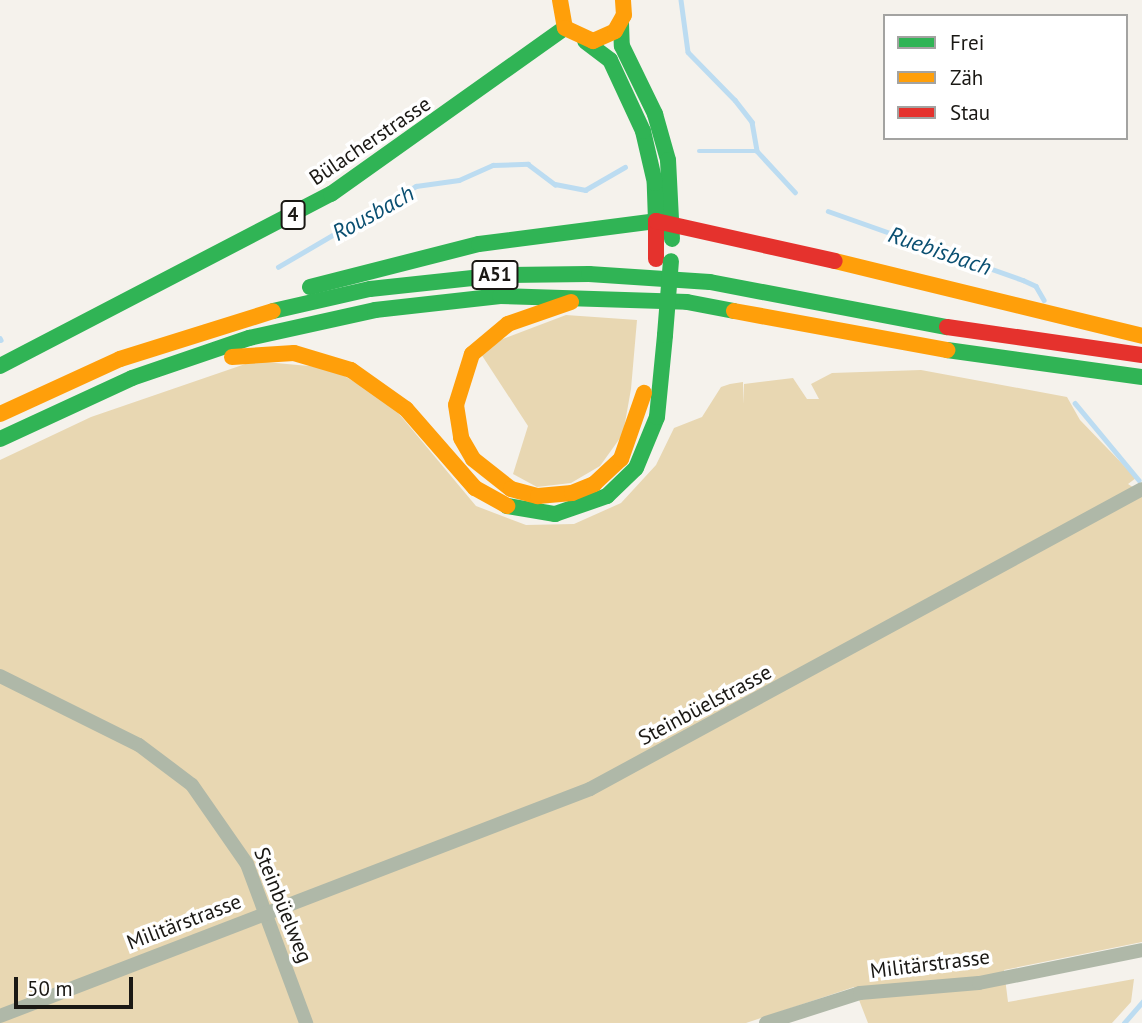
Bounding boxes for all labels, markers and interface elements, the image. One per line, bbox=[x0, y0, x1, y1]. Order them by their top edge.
legend bbox=[883, 14, 1128, 140]
text: Frei bbox=[950, 29, 984, 56]
text: Zäh bbox=[950, 64, 983, 91]
street label: Bülacherstrasse bbox=[305, 91, 435, 191]
text: Stau bbox=[950, 99, 990, 126]
water label: Rousbach bbox=[327, 179, 419, 247]
road number: 4 bbox=[279, 200, 307, 230]
water label: Ruebisbach bbox=[885, 221, 995, 281]
road number: A51 bbox=[470, 260, 520, 290]
street label: Steinbüelstrasse bbox=[634, 659, 776, 751]
street label: Steinbüelweg bbox=[248, 844, 318, 966]
street label: Militärstrasse bbox=[123, 889, 245, 955]
street label: Militärstrasse bbox=[869, 944, 991, 984]
scale bar bbox=[18, 964, 136, 1008]
text: 50 m bbox=[27, 975, 73, 1002]

